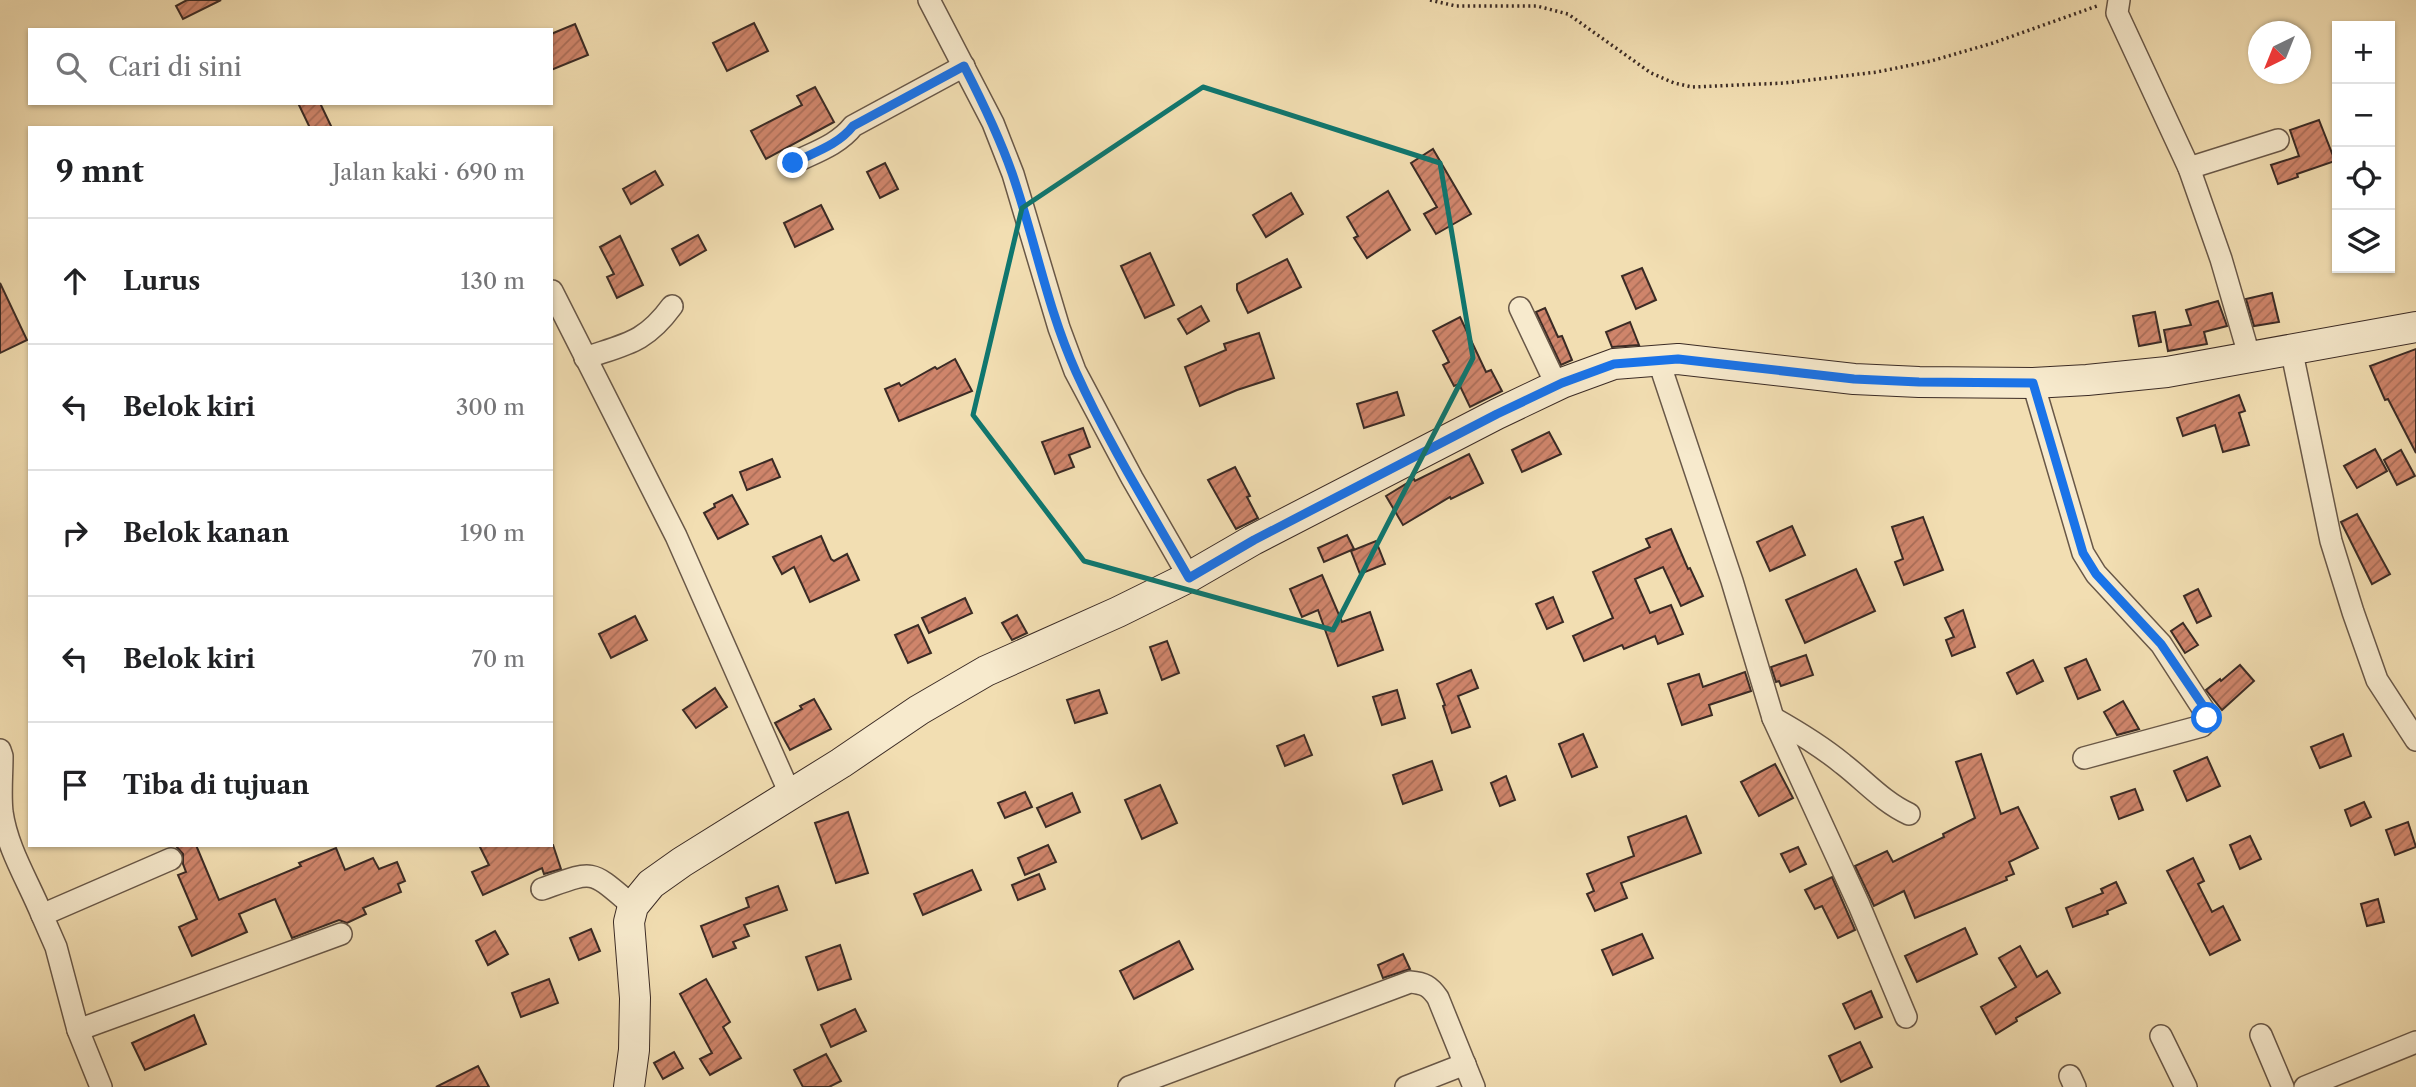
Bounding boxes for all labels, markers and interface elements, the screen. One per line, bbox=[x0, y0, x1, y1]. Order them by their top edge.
north arrow bbox=[2248, 21, 2311, 84]
map controls bbox=[2332, 21, 2395, 273]
button: + bbox=[2332, 21, 2395, 84]
search box bbox=[28, 28, 553, 105]
icon: search bbox=[52, 48, 90, 86]
text: Cari di sini bbox=[108, 51, 242, 83]
button: − bbox=[2332, 84, 2395, 147]
route end bbox=[777, 147, 808, 178]
button: locate bbox=[2332, 147, 2395, 210]
text: 9 mnt bbox=[56, 153, 144, 190]
text: Jalan kaki · 690 m bbox=[333, 158, 525, 186]
button: layers bbox=[2332, 210, 2395, 273]
icon: ahead bbox=[56, 262, 94, 300]
text: Lurus bbox=[123, 265, 200, 297]
text: 130 m bbox=[461, 267, 525, 295]
icon: left bbox=[56, 388, 94, 426]
text: Belok kiri bbox=[123, 391, 255, 423]
text: 300 m bbox=[456, 393, 525, 421]
icon: right bbox=[56, 514, 94, 552]
text: Belok kanan bbox=[123, 517, 289, 549]
text: 190 m bbox=[460, 519, 525, 547]
icon: left bbox=[56, 640, 94, 678]
text: Belok kiri bbox=[123, 643, 255, 675]
text: 70 m bbox=[472, 645, 525, 673]
route start bbox=[2191, 702, 2222, 733]
icon: arrive bbox=[56, 766, 94, 804]
text: Tiba di tujuan bbox=[123, 769, 309, 801]

